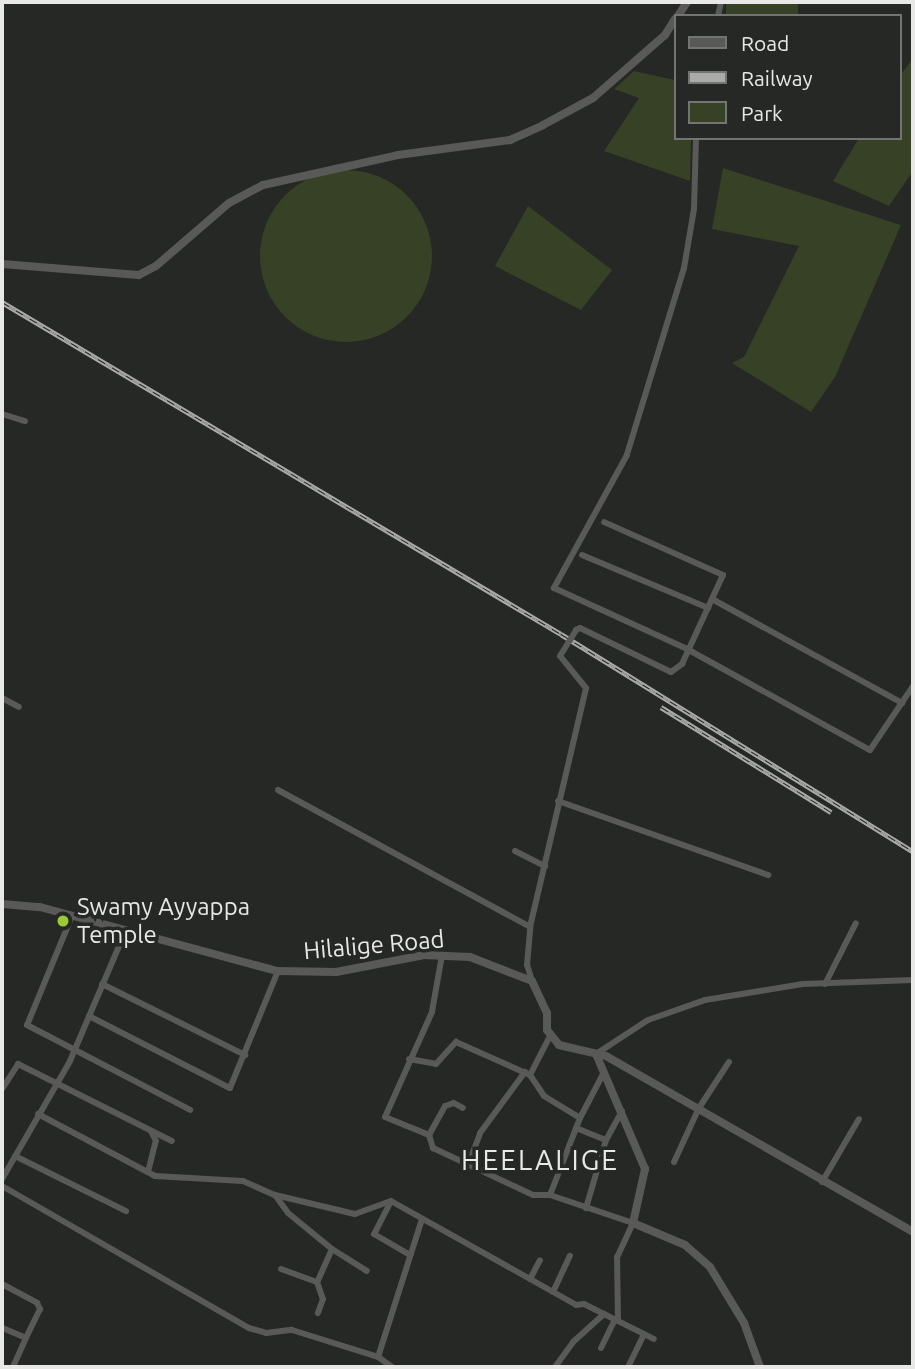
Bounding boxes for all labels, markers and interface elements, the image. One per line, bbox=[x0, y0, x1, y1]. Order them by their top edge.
legend bbox=[674, 14, 901, 140]
text: Road bbox=[741, 31, 789, 55]
text: Railway bbox=[741, 66, 813, 90]
text: Park bbox=[741, 101, 783, 125]
place label: Swamy Ayyappa Temple bbox=[77, 893, 250, 949]
marker: Swamy Ayyappa Temple bbox=[55, 913, 71, 929]
street label: Hilalige Road bbox=[302, 925, 446, 965]
district label: HEELALIGE bbox=[462, 1143, 618, 1177]

